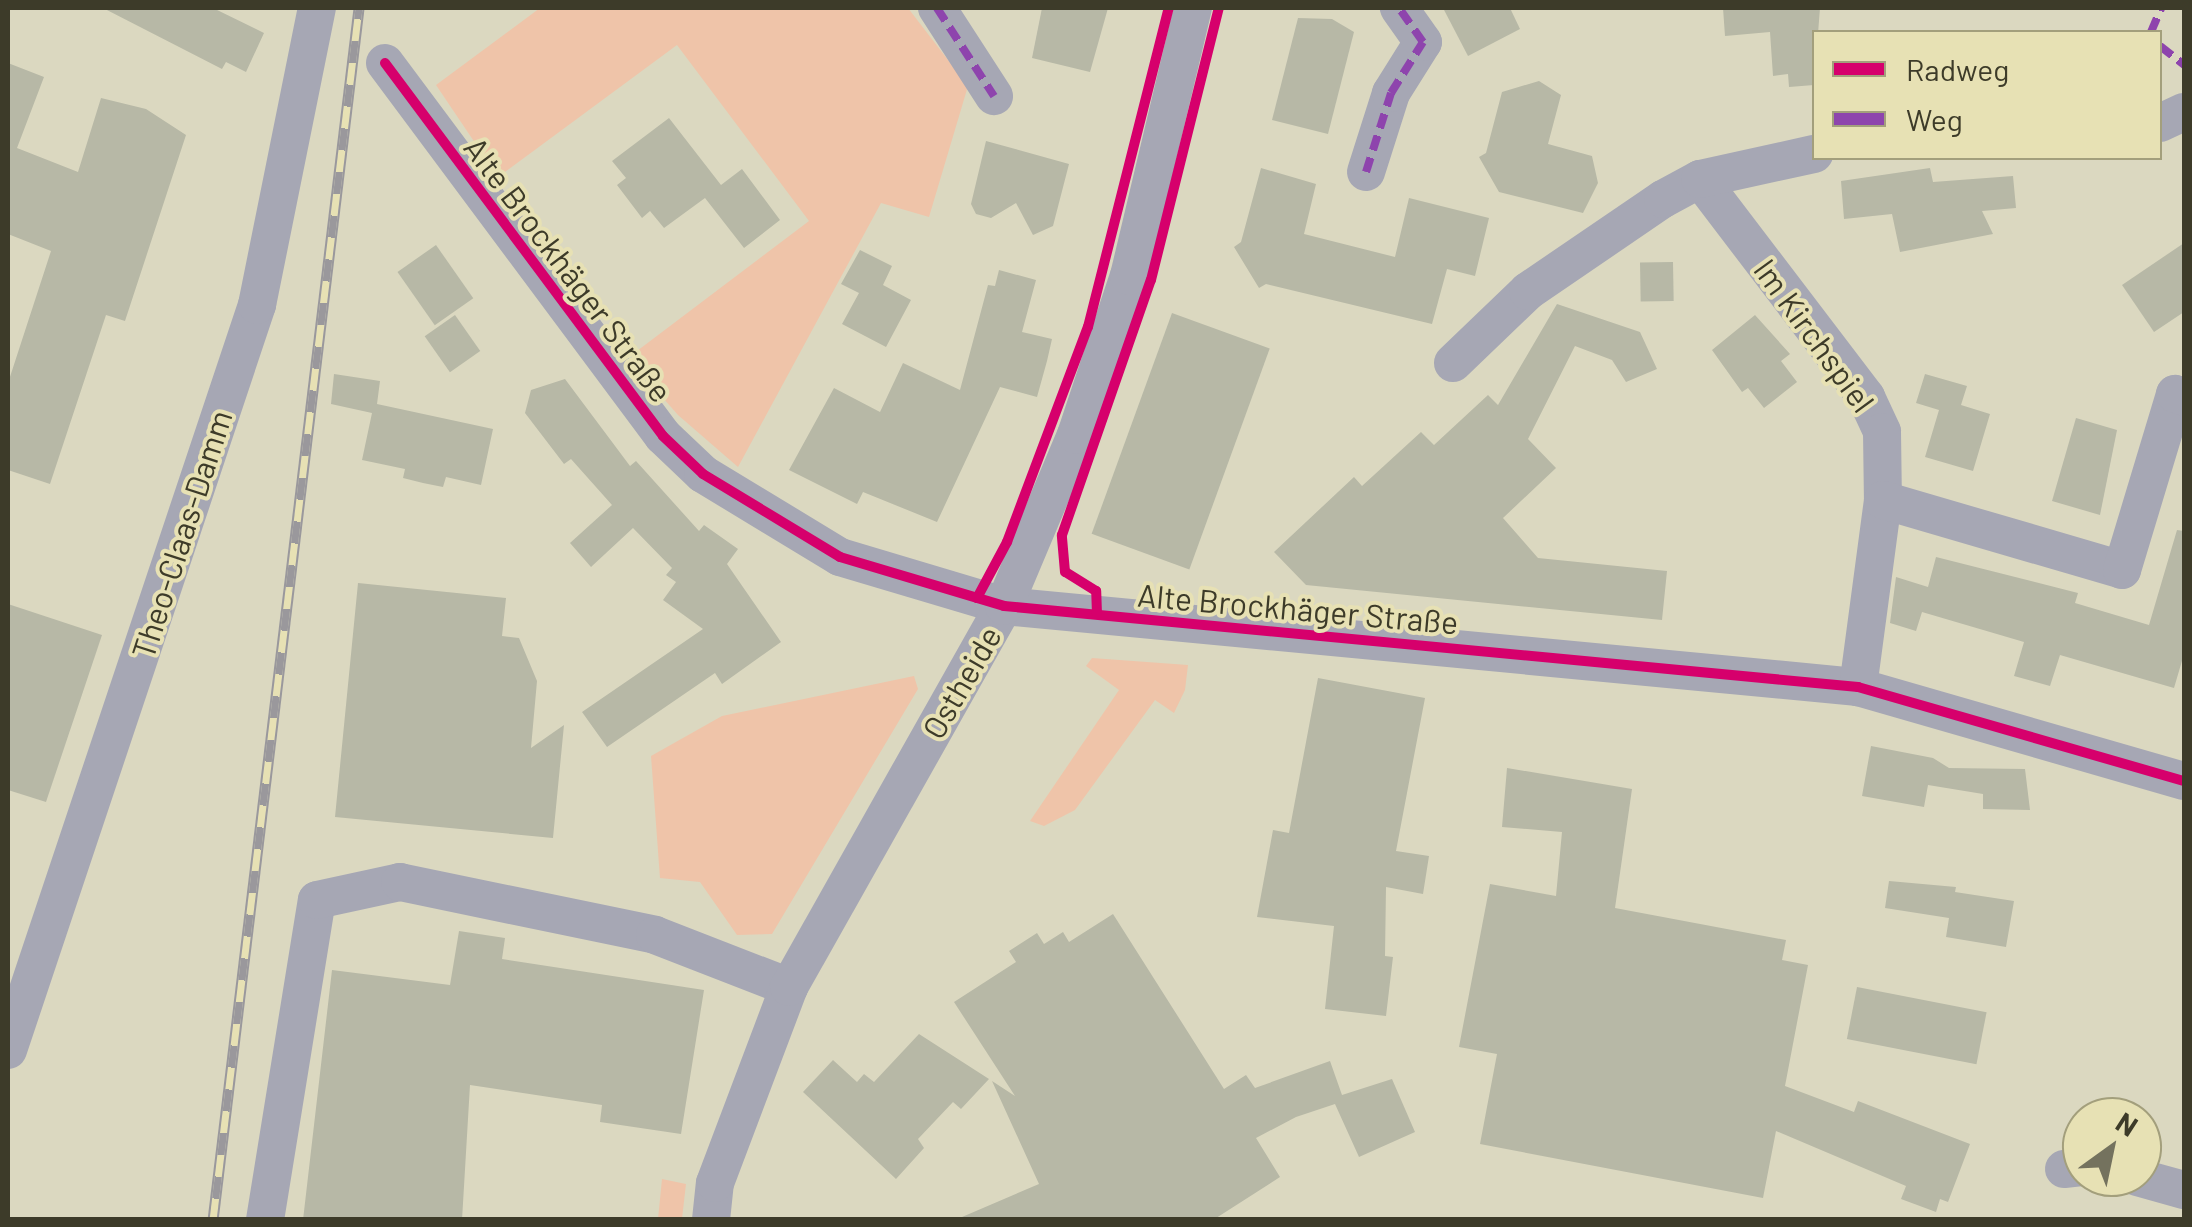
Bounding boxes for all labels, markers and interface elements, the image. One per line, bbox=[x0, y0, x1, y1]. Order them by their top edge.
legend bbox=[1812, 30, 2162, 160]
text: Radweg bbox=[1906, 51, 2009, 87]
text: Weg bbox=[1906, 101, 1963, 137]
street label: Alte Brockhäger Straße bbox=[457, 129, 681, 409]
street label: Im Kirchspiel bbox=[1747, 251, 1883, 419]
street label: Theo-Claas-Damm bbox=[123, 405, 239, 663]
street label: Alte Brockhäger Straße bbox=[1136, 575, 1460, 641]
street label: Ostheide bbox=[913, 619, 1009, 745]
north arrow bbox=[2062, 1097, 2162, 1197]
text: N bbox=[2110, 1104, 2144, 1143]

